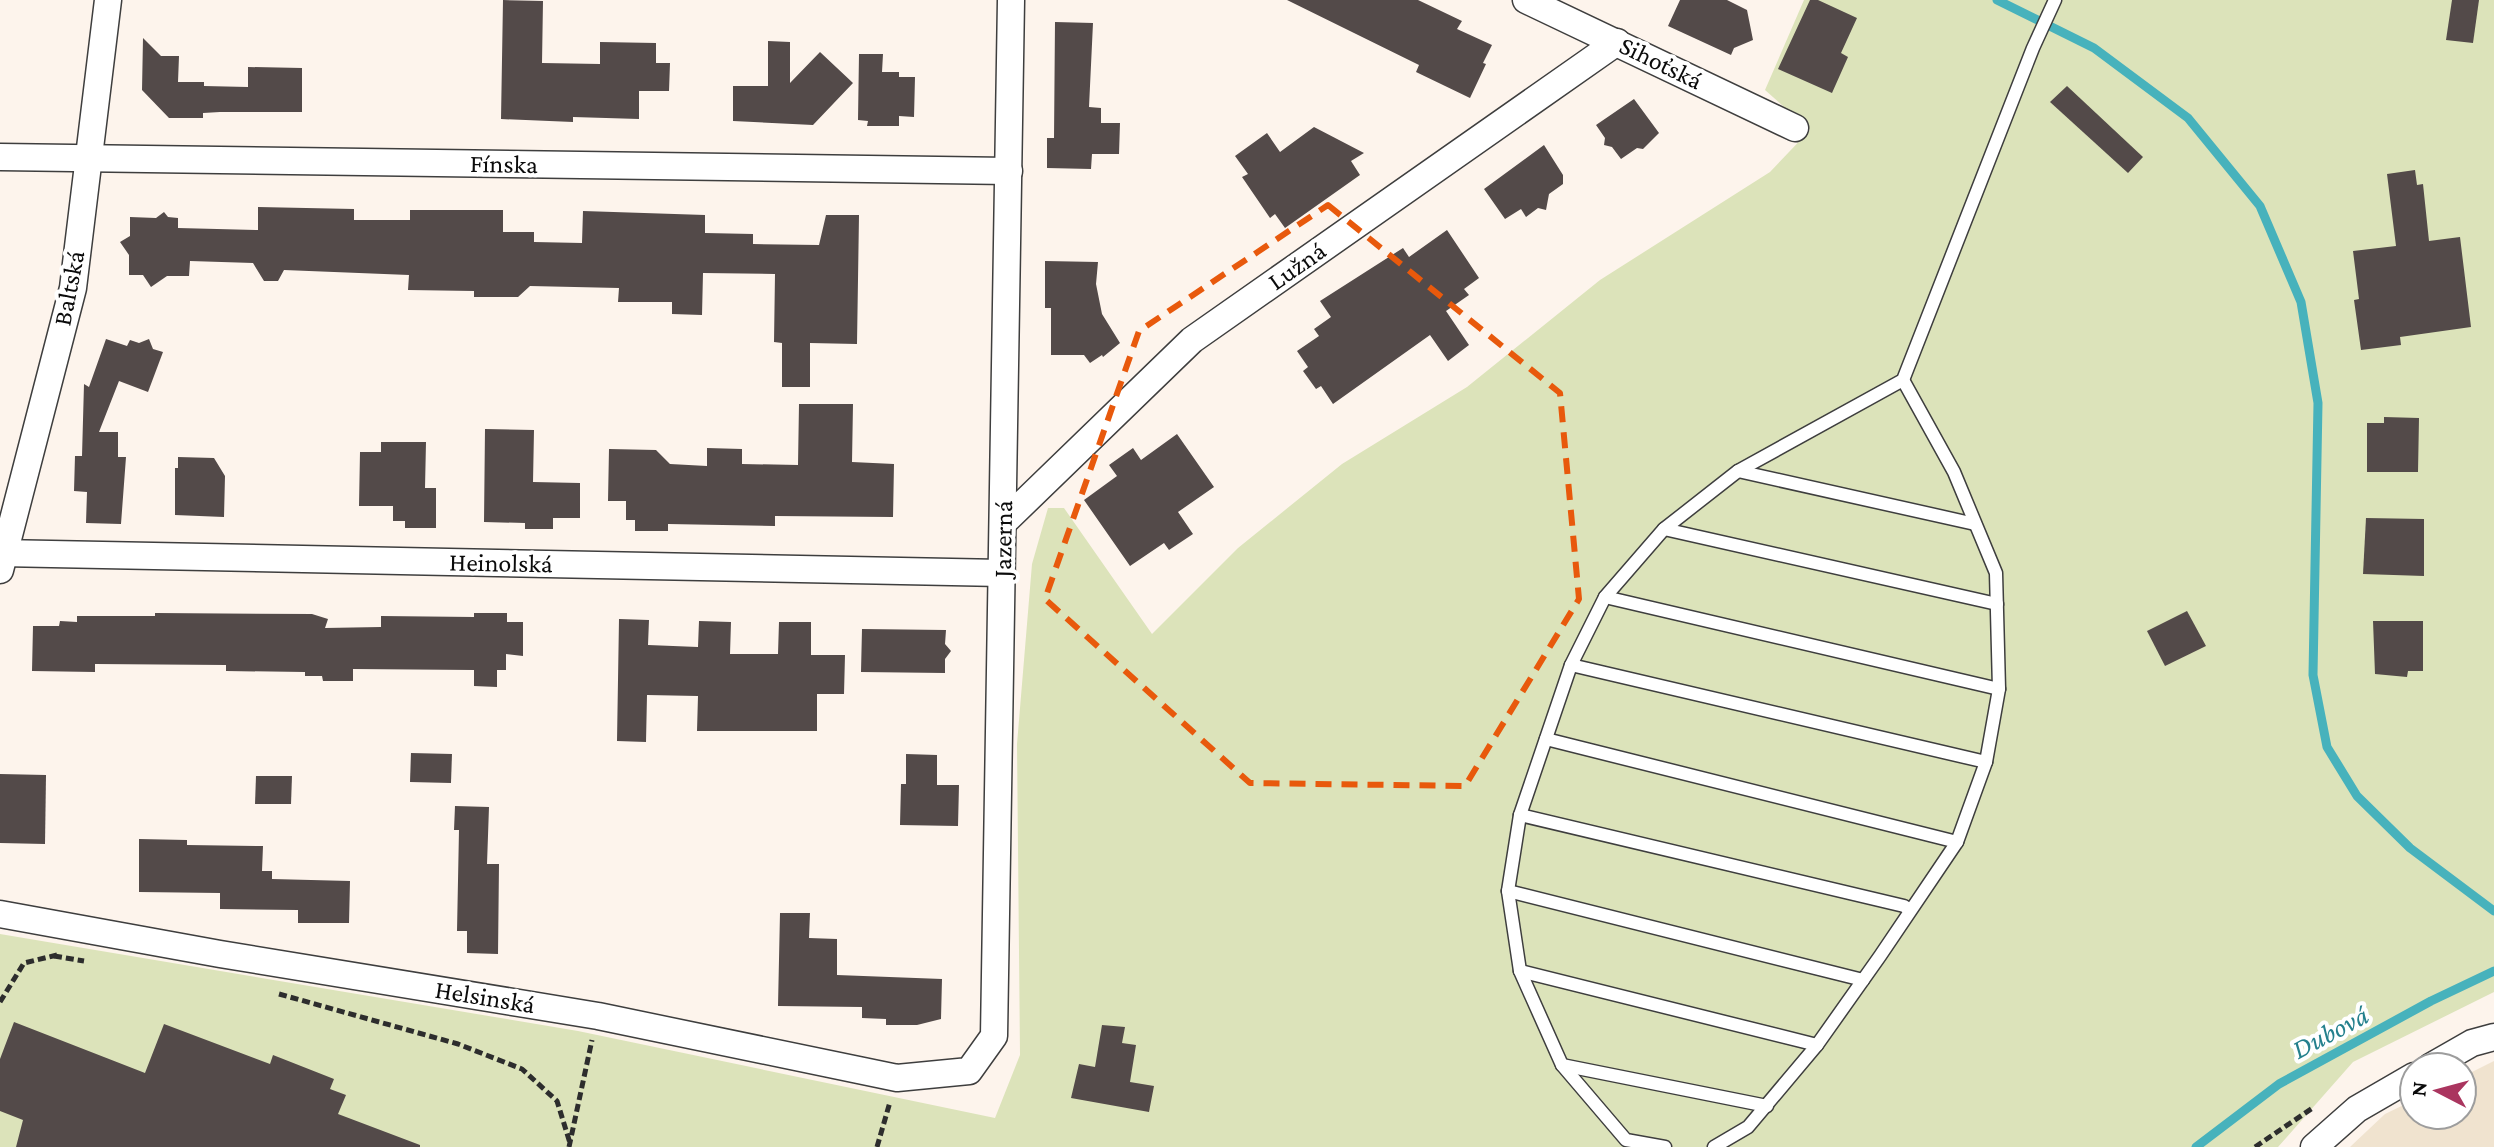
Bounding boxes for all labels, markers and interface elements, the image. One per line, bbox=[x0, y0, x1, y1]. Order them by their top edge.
street label: Sihoťská bbox=[1615, 31, 1707, 95]
street label: Fínska bbox=[470, 149, 538, 179]
street label: Lužná bbox=[1263, 236, 1331, 296]
street label: Baltská bbox=[48, 248, 90, 328]
street label: Jazerná bbox=[988, 500, 1018, 580]
street label: Heinolská bbox=[449, 548, 553, 578]
street label: Helsinská bbox=[433, 975, 537, 1019]
water label: Dubová bbox=[2287, 999, 2374, 1065]
north arrow bbox=[2398, 1051, 2478, 1131]
text: N bbox=[2405, 1080, 2432, 1098]

